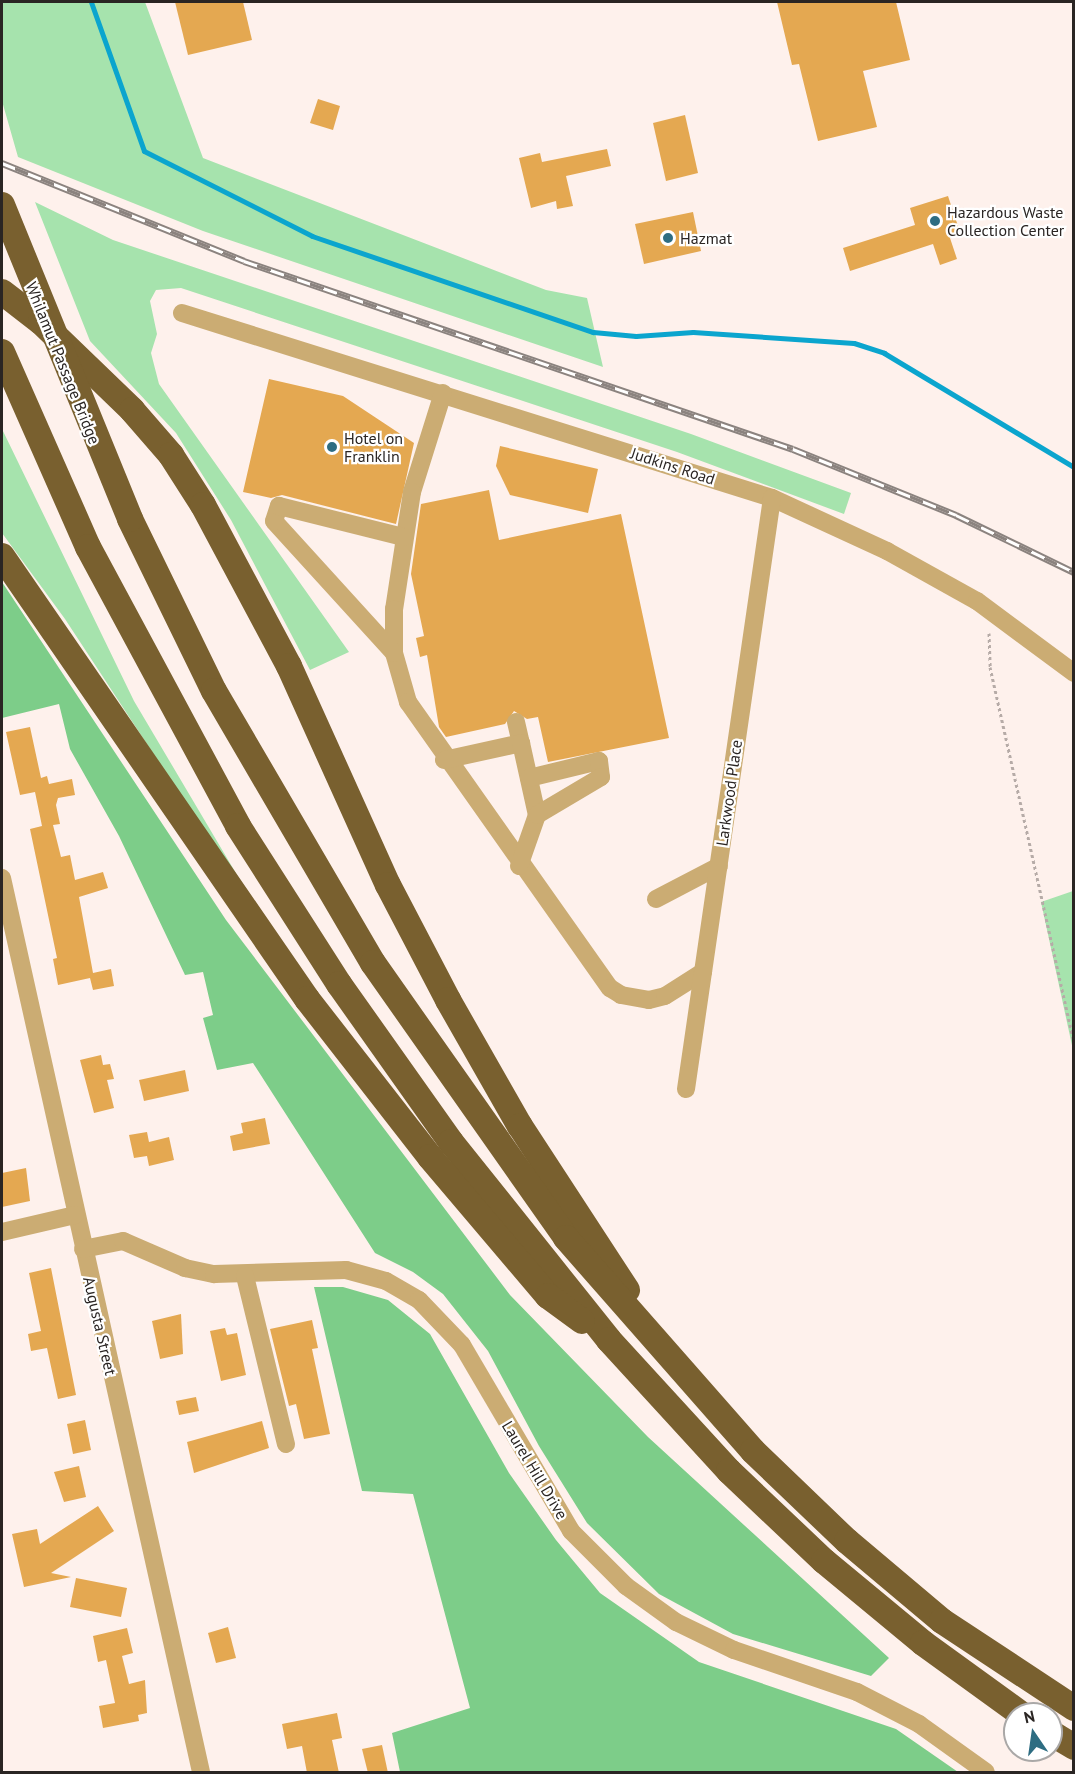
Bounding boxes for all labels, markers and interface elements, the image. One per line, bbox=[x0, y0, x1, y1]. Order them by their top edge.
place label: Hazardous Waste Collection Center bbox=[947, 202, 1064, 240]
marker: Hazardous Waste Collection Center bbox=[928, 214, 942, 228]
place label: Hazmat bbox=[680, 228, 732, 248]
marker: Hazmat bbox=[661, 231, 675, 245]
street label: Whilamut Passage Bridge bbox=[22, 279, 104, 447]
place label: Hotel on Franklin bbox=[344, 428, 403, 466]
marker: Hotel on Franklin bbox=[325, 440, 339, 454]
street label: Judkins Road bbox=[628, 443, 718, 489]
street label: Larkwood Place bbox=[712, 739, 746, 847]
street label: Augusta Street bbox=[79, 1275, 121, 1377]
street label: Laurel Hill Drive bbox=[498, 1417, 572, 1523]
north arrow bbox=[1003, 1702, 1063, 1762]
text: N bbox=[1022, 1705, 1037, 1727]

